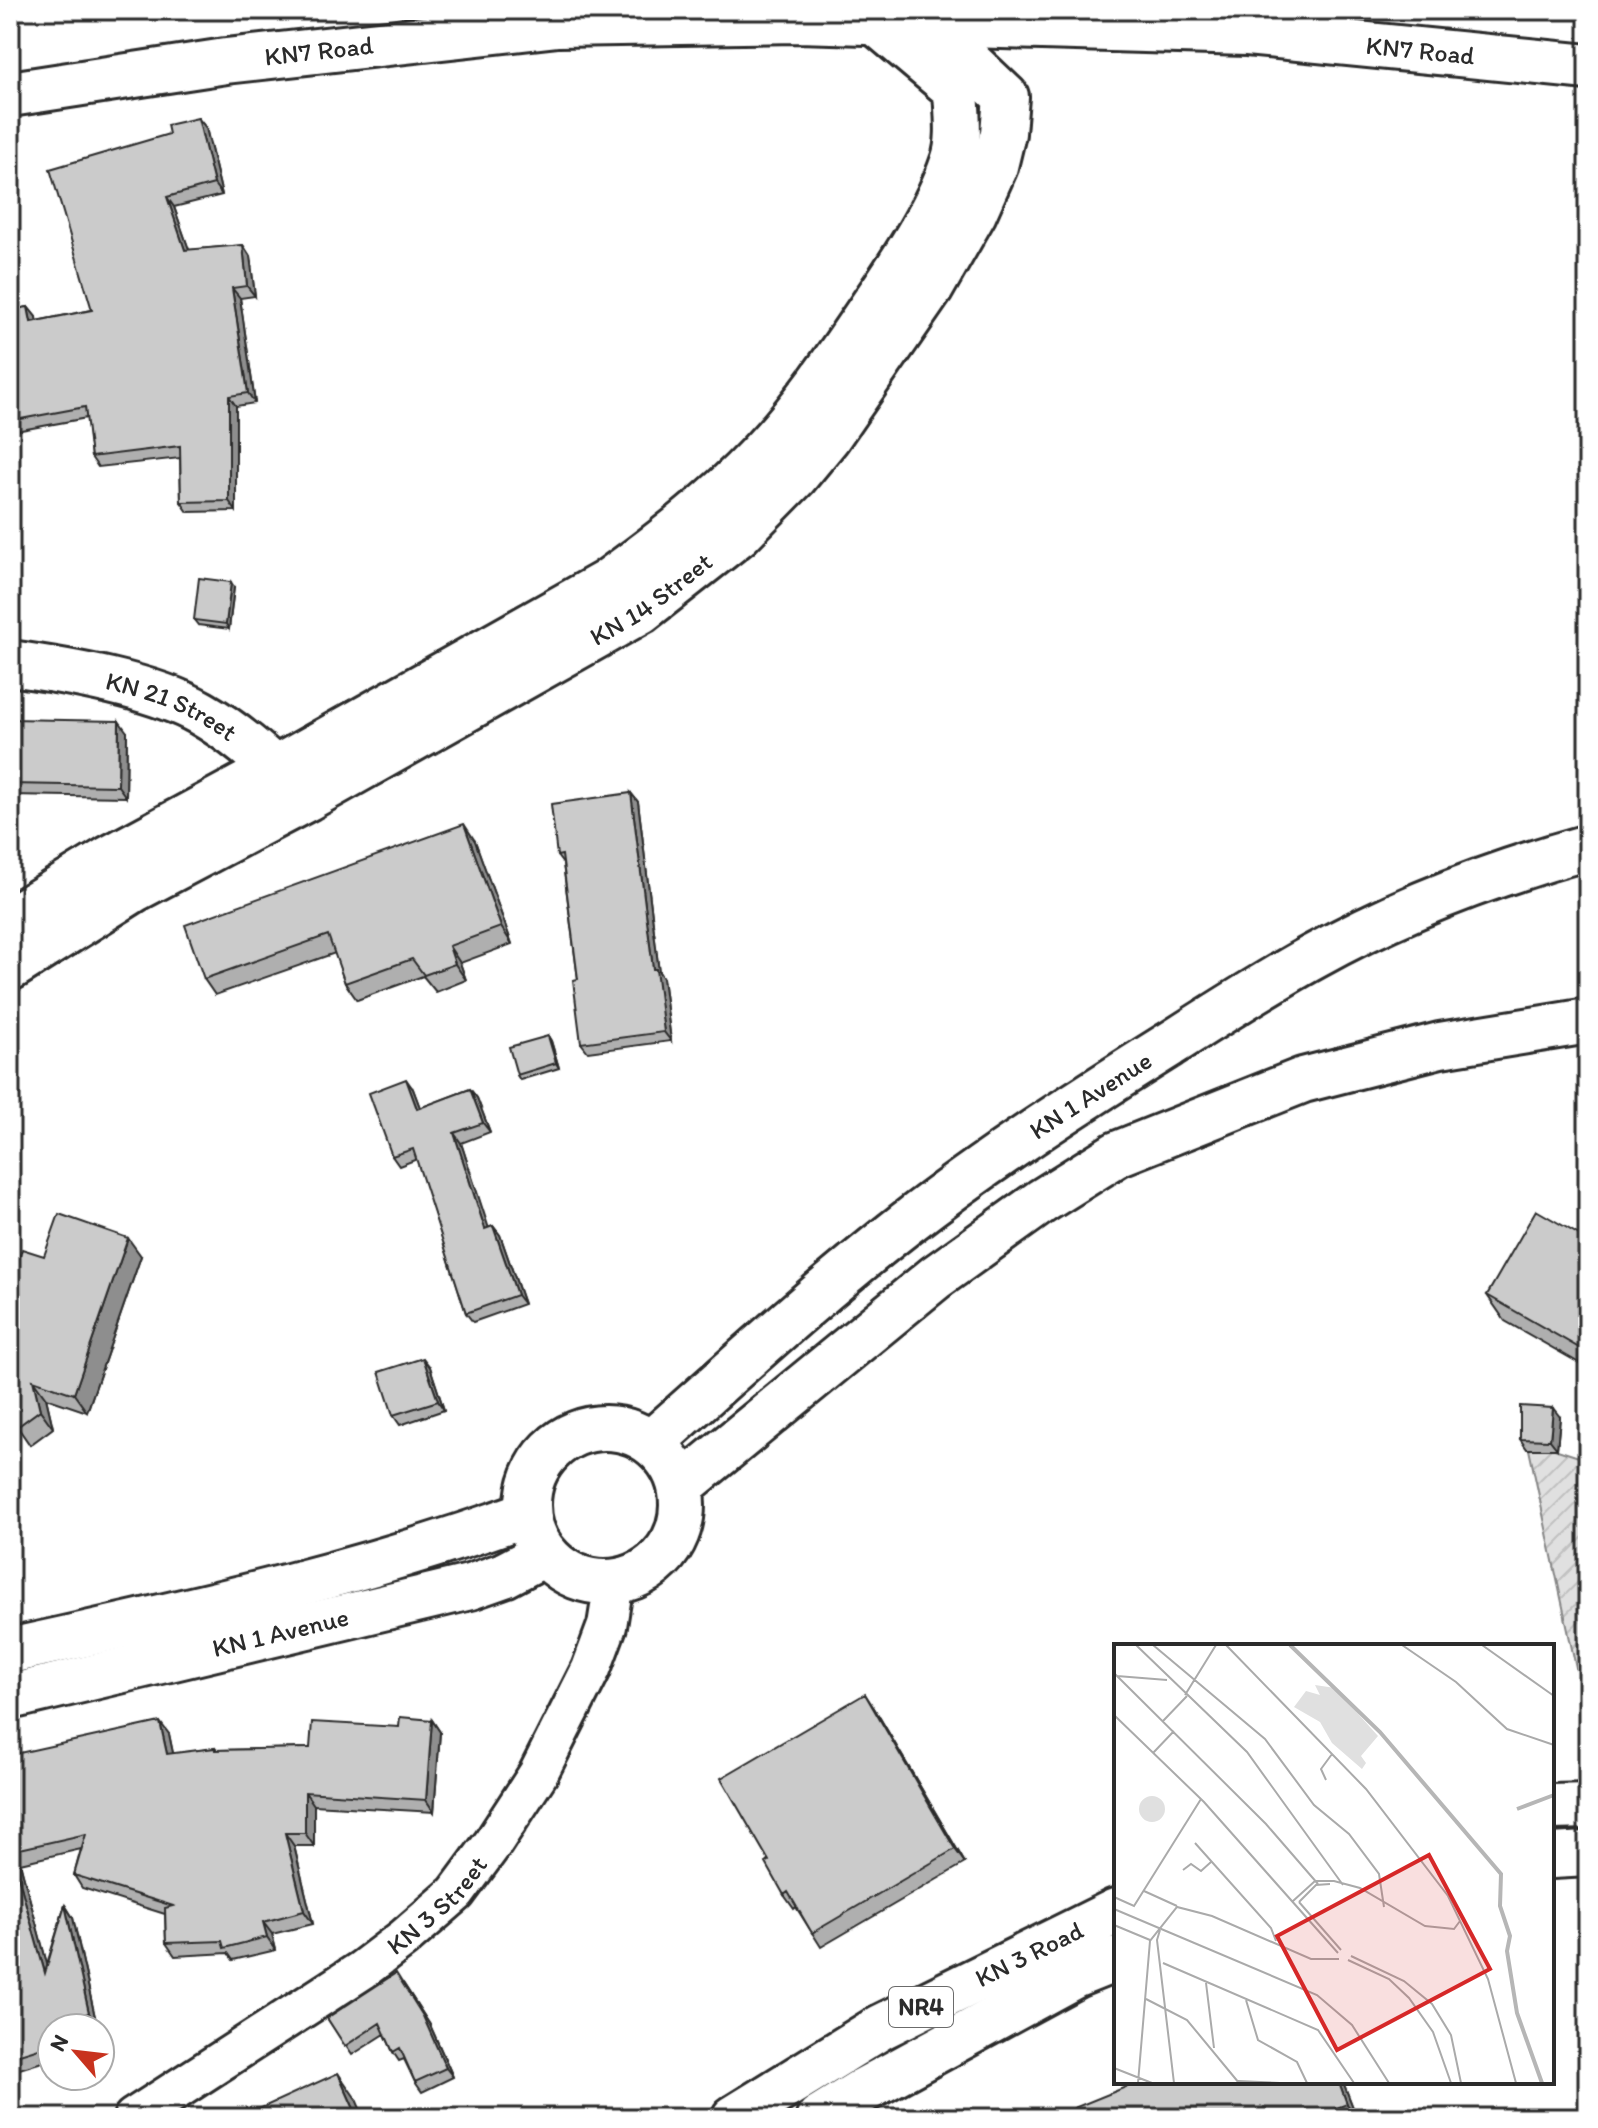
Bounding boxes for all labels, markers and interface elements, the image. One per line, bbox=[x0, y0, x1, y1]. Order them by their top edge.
street label: KN7 Road bbox=[263, 29, 376, 73]
street label: KN7 Road bbox=[1364, 29, 1477, 72]
street label: KN 14 Street bbox=[584, 545, 719, 653]
street label: KN 21 Street bbox=[103, 664, 244, 748]
street label: KN 1 Avenue bbox=[1023, 1044, 1158, 1146]
street label: KN 1 Avenue bbox=[209, 1601, 352, 1664]
inset map bbox=[1114, 1644, 1554, 2084]
street label: KN 3 Street bbox=[380, 1849, 494, 1962]
street label: KN 3 Road bbox=[970, 1913, 1089, 1994]
road number: NR4 bbox=[889, 1987, 953, 2027]
north arrow bbox=[36, 2012, 116, 2092]
text: N bbox=[43, 2030, 74, 2056]

